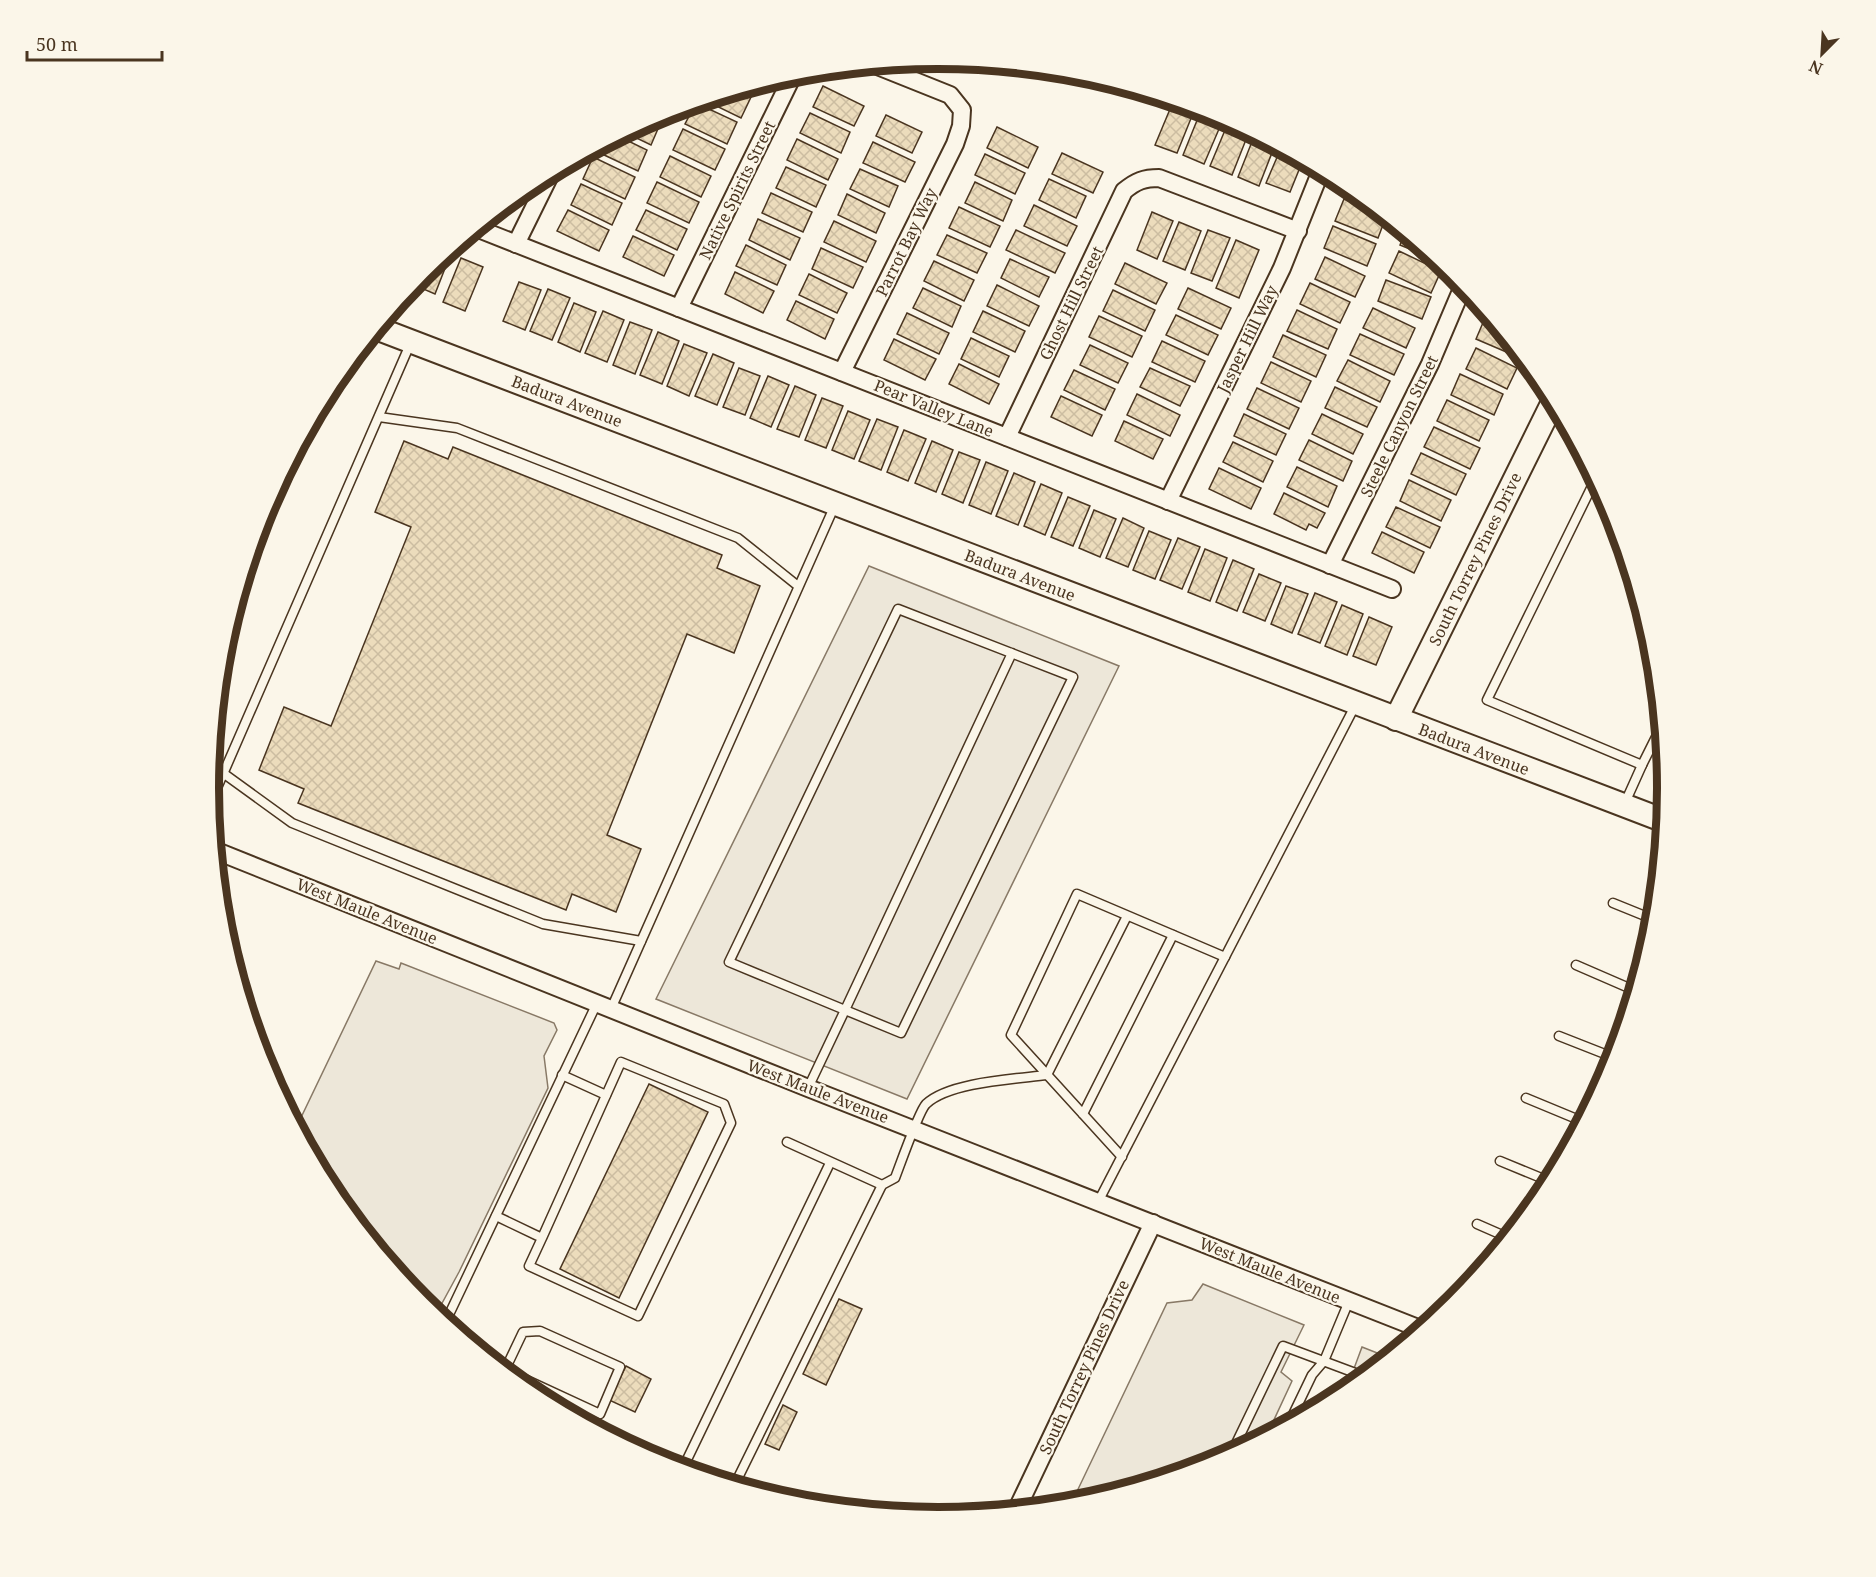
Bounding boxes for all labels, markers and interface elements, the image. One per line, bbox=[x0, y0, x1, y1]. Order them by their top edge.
scale bar bbox=[27, 24, 162, 62]
north arrow bbox=[1792, 24, 1852, 84]
text: 50 m bbox=[36, 32, 78, 56]
text: N bbox=[1805, 55, 1826, 80]
street label: Native Spirits Street bbox=[694, 117, 780, 263]
street label: Parrot Bay Way bbox=[870, 183, 942, 300]
street label: Ghost Hill Street bbox=[1034, 242, 1108, 364]
street label: Jasper Hill Way bbox=[1211, 281, 1283, 397]
street label: Steele Canyon Street bbox=[1355, 351, 1443, 501]
street label: Badura Avenue bbox=[508, 370, 626, 432]
street label: Pear Valley Lane bbox=[871, 374, 997, 442]
street label: South Torrey Pines Drive bbox=[1423, 469, 1527, 649]
street label: Badura Avenue bbox=[961, 544, 1079, 606]
street label: Badura Avenue bbox=[1415, 718, 1533, 780]
street label: West Maule Avenue bbox=[293, 873, 441, 949]
street label: West Maule Avenue bbox=[744, 1054, 892, 1128]
street label: West Maule Avenue bbox=[1196, 1232, 1344, 1308]
street label: South Torrey Pines Drive bbox=[1034, 1276, 1134, 1458]

